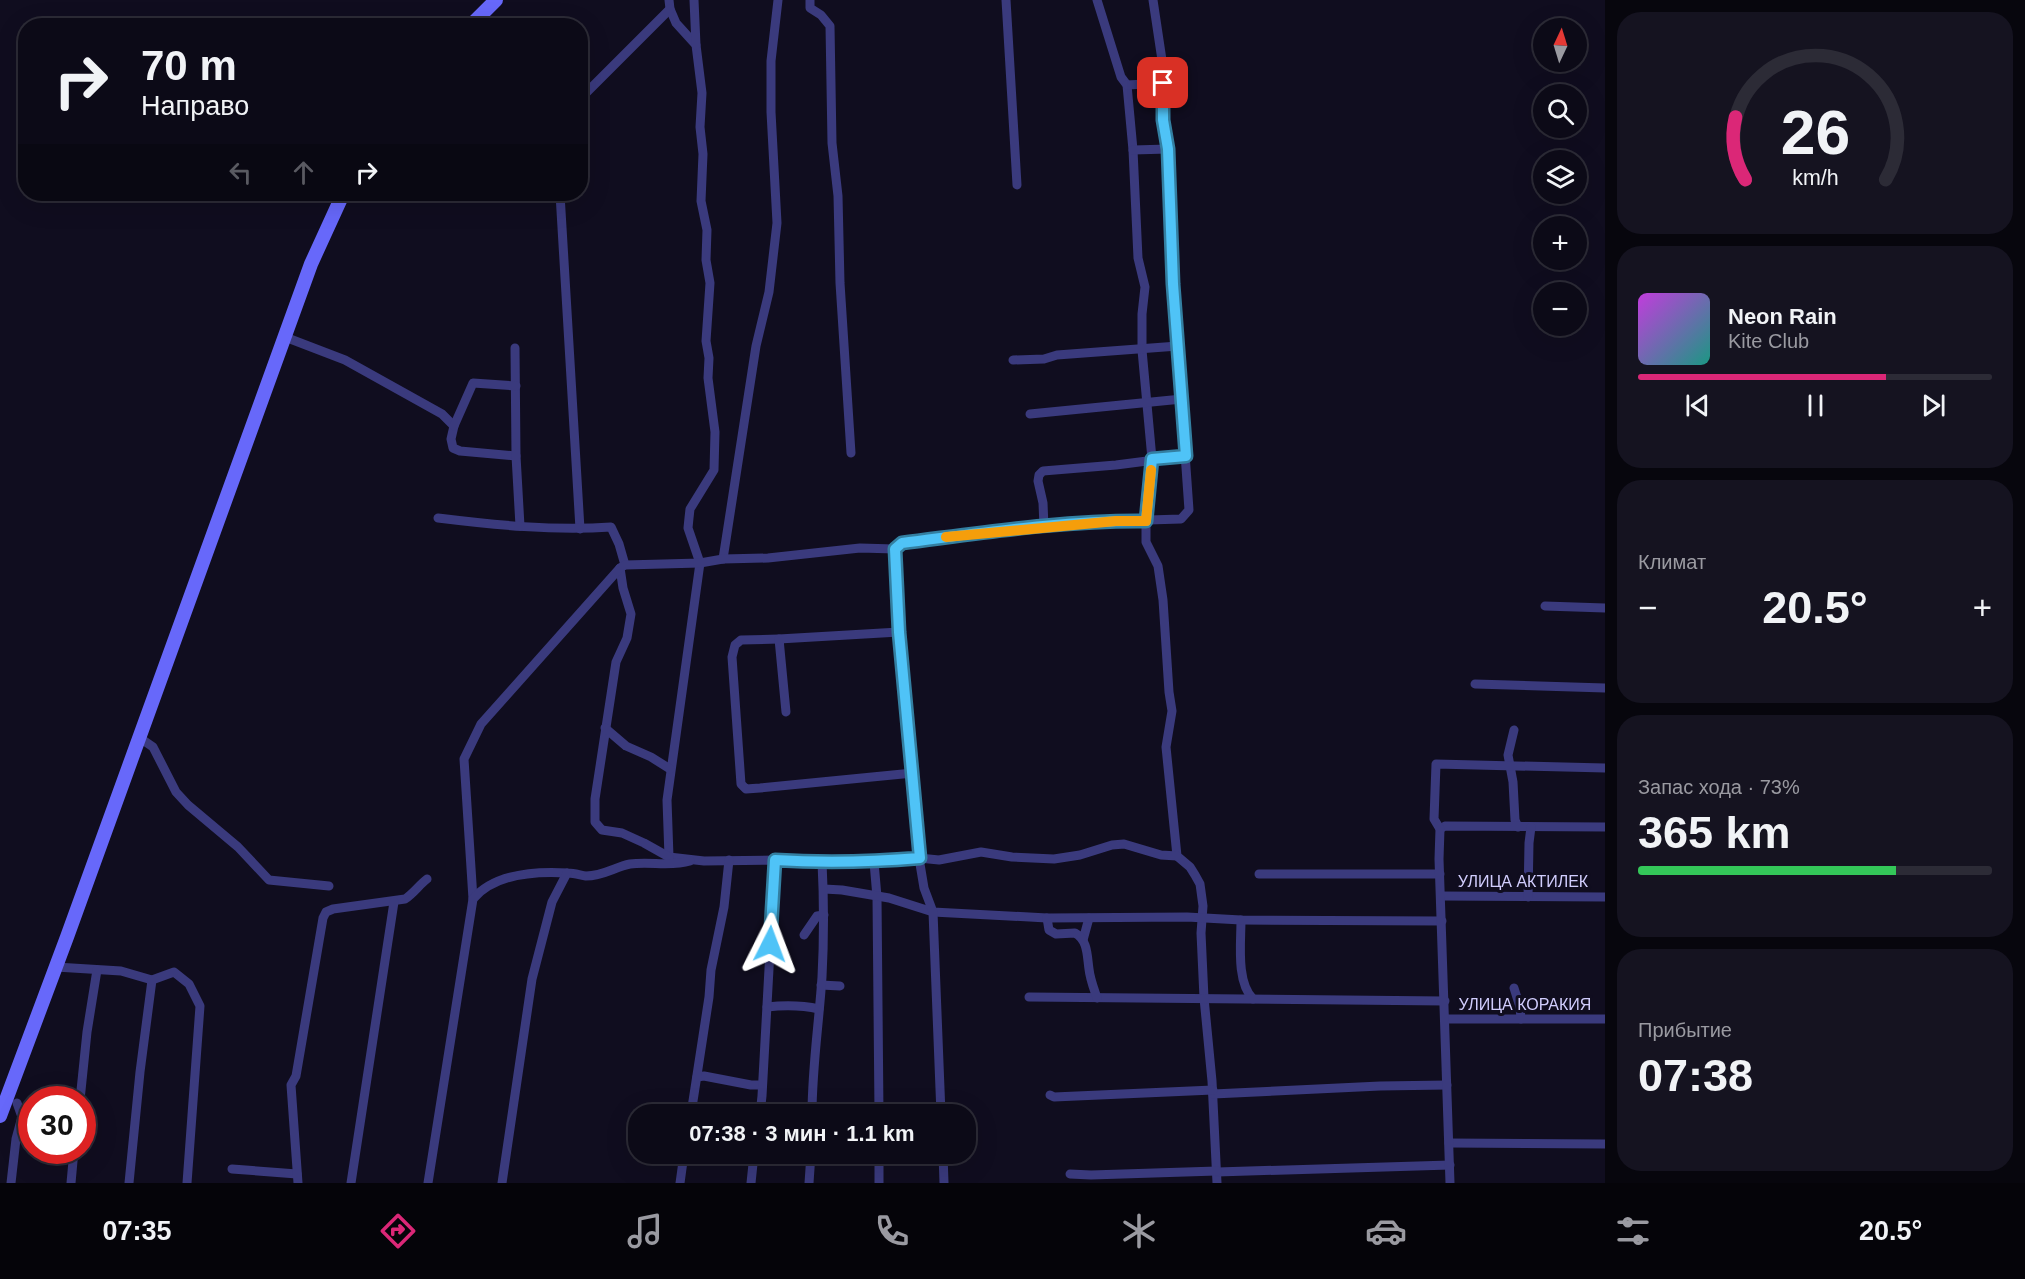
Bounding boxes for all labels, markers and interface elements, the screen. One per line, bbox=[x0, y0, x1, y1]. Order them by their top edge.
north arrow bbox=[1533, 18, 1587, 72]
map controls bbox=[1533, 18, 1587, 336]
icon: right bbox=[42, 42, 120, 120]
text: 70 m bbox=[141, 42, 237, 89]
pin bbox=[1137, 57, 1188, 108]
icon: arrive bbox=[1146, 66, 1179, 99]
button: search bbox=[1533, 84, 1587, 138]
text: Направо bbox=[141, 91, 249, 121]
text: 26 bbox=[1780, 98, 1850, 167]
button: layers bbox=[1533, 150, 1587, 204]
icon: left bbox=[224, 156, 257, 189]
icon: ahead bbox=[287, 156, 320, 189]
icon: right bbox=[350, 156, 383, 189]
text: km/h bbox=[1792, 166, 1838, 190]
button: + bbox=[1533, 216, 1587, 270]
button: − bbox=[1533, 282, 1587, 336]
text: Neon Rain bbox=[1728, 304, 1837, 329]
text: Kite Club bbox=[1728, 330, 1809, 352]
icon: previous bbox=[1681, 389, 1714, 422]
icon: pause bbox=[1799, 389, 1832, 422]
icon: next bbox=[1917, 389, 1950, 422]
text: Климат bbox=[1638, 551, 1706, 573]
text: 20.5° bbox=[1762, 582, 1868, 633]
text: − bbox=[1638, 589, 1657, 626]
text: + bbox=[1973, 589, 1992, 626]
text: Запас хода · 73% bbox=[1638, 776, 1800, 798]
text: 365 km bbox=[1638, 807, 1791, 858]
street label: УЛИЦА АКТИЛЕК bbox=[1458, 873, 1589, 890]
position arrow bbox=[738, 912, 802, 976]
street label: УЛИЦА КОРАКИЯ bbox=[1459, 996, 1591, 1013]
text: Прибытие bbox=[1638, 1019, 1732, 1041]
text: 07:38 bbox=[1638, 1050, 1753, 1101]
speed limit sign: 30 bbox=[18, 1086, 96, 1164]
text: 07:38 · 3 мин · 1.1 km bbox=[689, 1121, 915, 1146]
icon: directions bbox=[377, 1210, 419, 1252]
icon: music bbox=[624, 1210, 666, 1252]
icon: phone bbox=[871, 1210, 913, 1252]
icon: climate bbox=[1118, 1210, 1160, 1252]
icon: car bbox=[1365, 1210, 1407, 1252]
icon: filters bbox=[1612, 1210, 1654, 1252]
text: 07:35 bbox=[103, 1216, 172, 1246]
text: 20.5° bbox=[1859, 1216, 1922, 1246]

